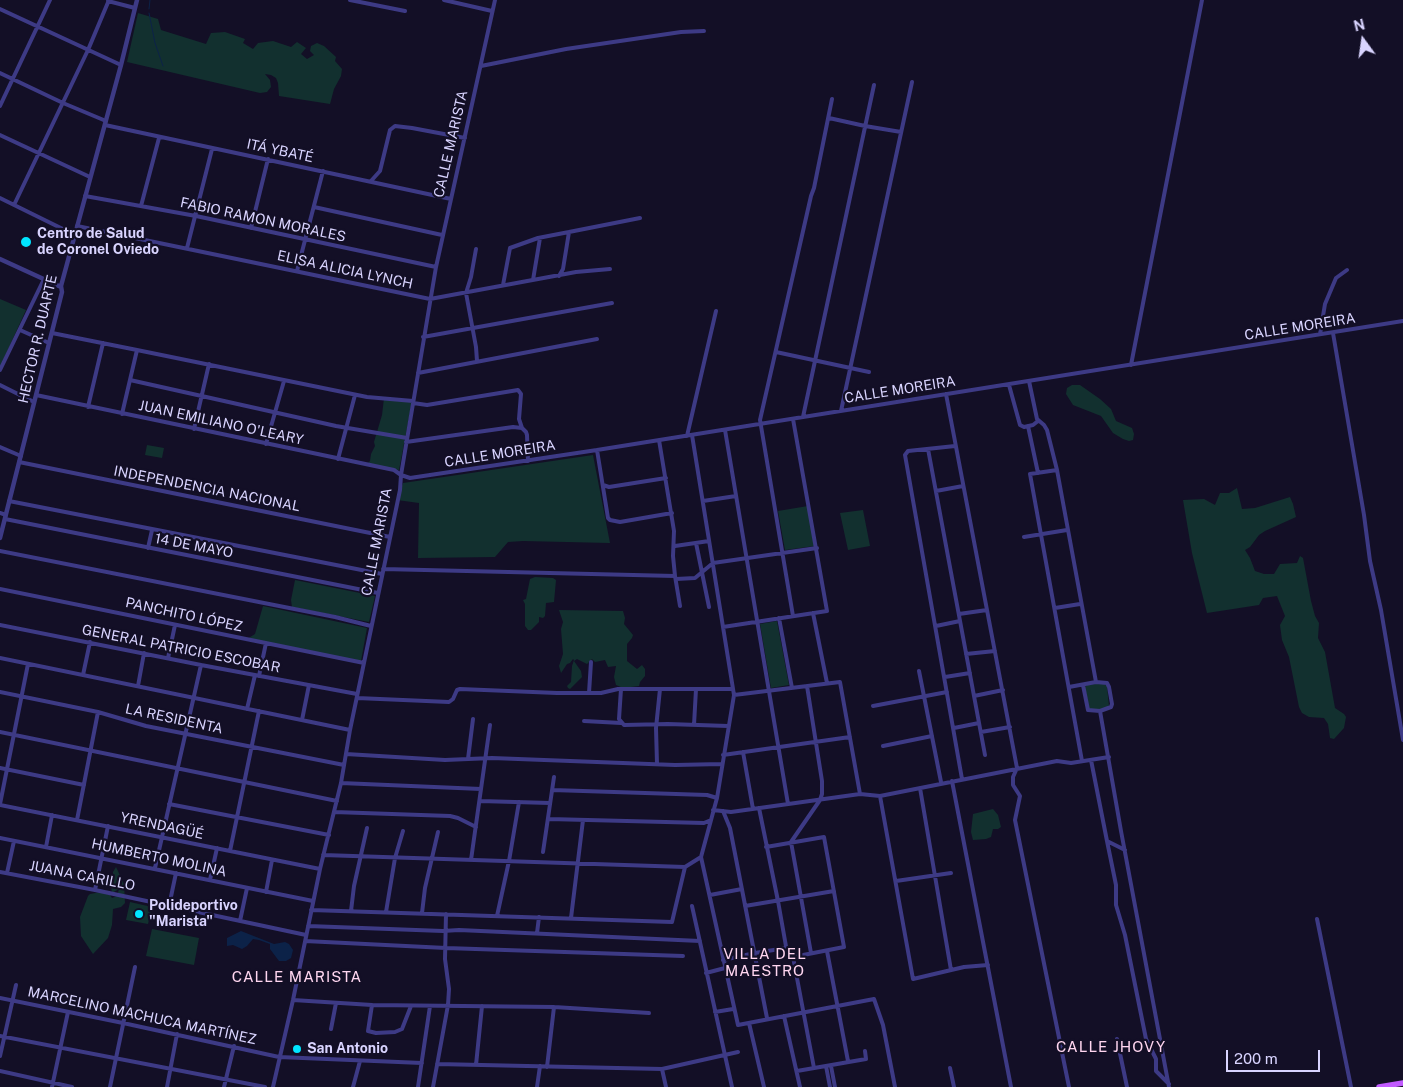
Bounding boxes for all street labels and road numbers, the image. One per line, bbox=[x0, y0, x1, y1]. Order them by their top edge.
street label: CALLE MARISTA bbox=[430, 89, 472, 199]
street label: ITÁ YBATÉ bbox=[245, 136, 315, 166]
street label: FABIO RAMON MORALES bbox=[179, 194, 347, 246]
street label: ELISA ALICIA LYNCH bbox=[276, 247, 414, 293]
street label: HECTOR R. DUARTE bbox=[15, 273, 61, 405]
street label: CALLE MOREIRA bbox=[1243, 310, 1357, 344]
street label: CALLE MOREIRA bbox=[843, 373, 957, 407]
street label: JUAN EMILIANO O'LEARY bbox=[137, 397, 305, 449]
street label: CALLE MOREIRA bbox=[443, 437, 557, 471]
street label: INDEPENDENCIA NACIONAL bbox=[112, 463, 302, 515]
street label: CALLE MARISTA bbox=[358, 487, 396, 597]
street label: 14 DE MAYO bbox=[153, 530, 235, 562]
street label: PANCHITO LÓPEZ bbox=[124, 594, 244, 636]
street label: GENERAL PATRICIO ESCOBAR bbox=[80, 622, 282, 676]
street label: LA RESIDENTA bbox=[124, 700, 224, 738]
street label: YRENDAGÜÉ bbox=[119, 809, 205, 843]
street label: HUMBERTO MOLINA bbox=[90, 835, 228, 881]
street label: JUANA CARILLO bbox=[28, 857, 136, 895]
street label: MARCELINO MACHUCA MARTÍNEZ bbox=[26, 984, 258, 1048]

